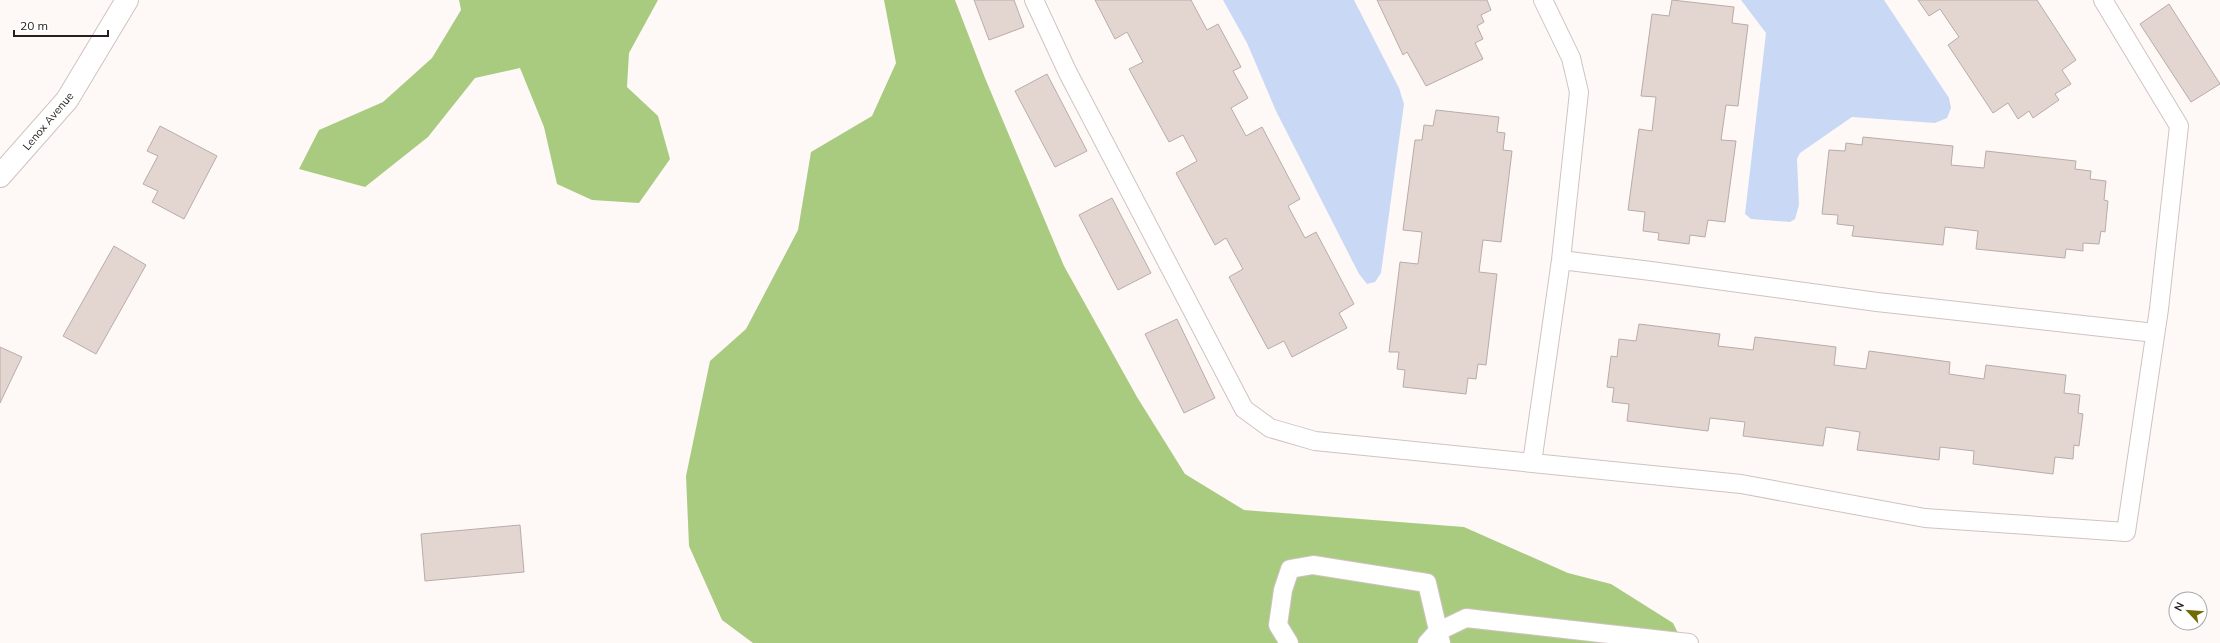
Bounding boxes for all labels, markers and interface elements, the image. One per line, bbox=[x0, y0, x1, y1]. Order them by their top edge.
scale bar bbox=[14, 12, 108, 38]
text: 20 m bbox=[20, 18, 48, 33]
street label: Lenox Avenue bbox=[20, 89, 76, 153]
north arrow bbox=[2168, 591, 2208, 631]
text: N bbox=[2171, 600, 2187, 613]

